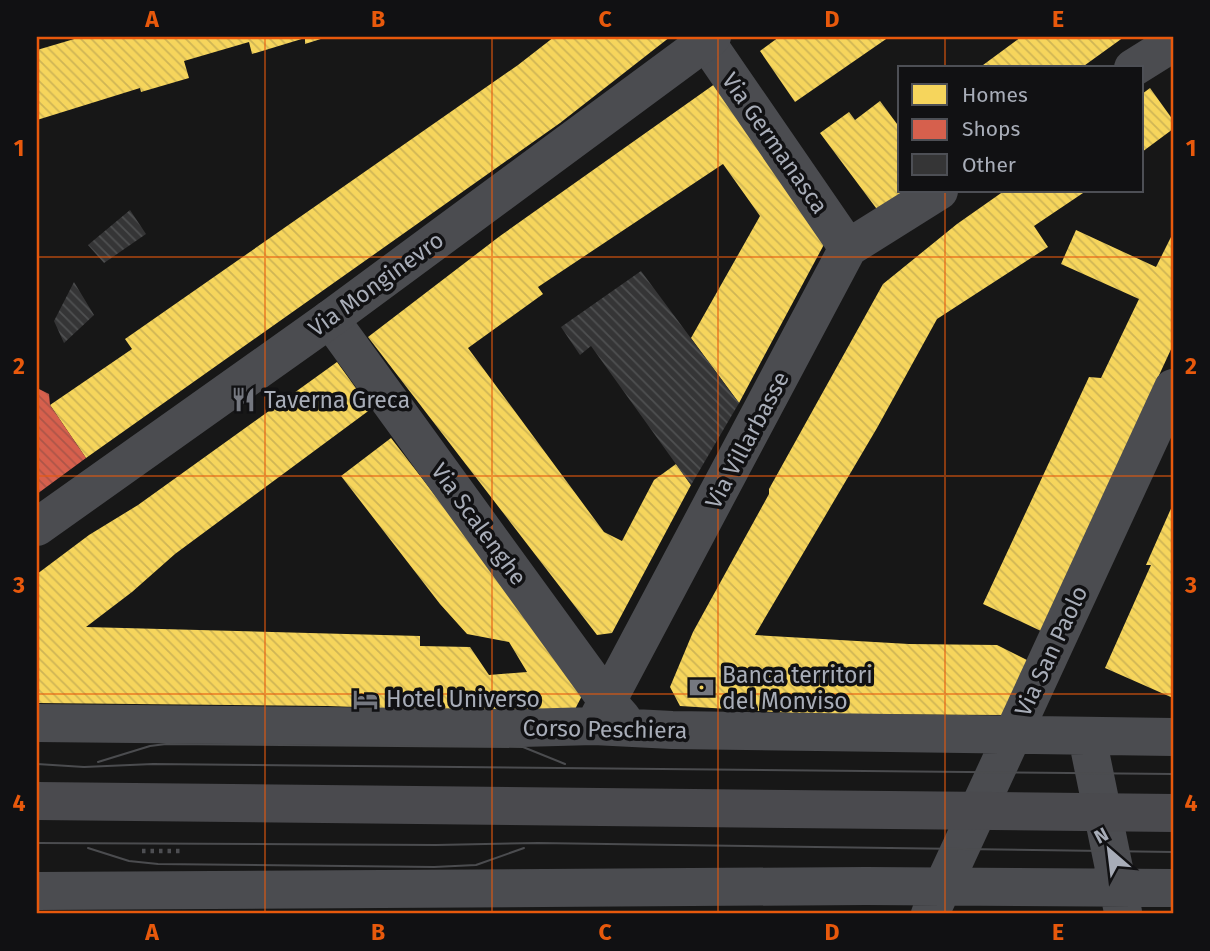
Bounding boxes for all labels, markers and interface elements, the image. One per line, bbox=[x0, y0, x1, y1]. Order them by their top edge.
text: A bbox=[144, 5, 159, 33]
text: B bbox=[371, 5, 385, 33]
text: C bbox=[598, 5, 612, 33]
text: D bbox=[825, 5, 840, 33]
text: E bbox=[1052, 5, 1064, 33]
legend bbox=[898, 66, 1144, 192]
street label: Via Germanasca bbox=[716, 67, 834, 219]
text: Homes bbox=[962, 82, 1028, 108]
text: Shops bbox=[962, 116, 1020, 142]
text: 1 bbox=[14, 134, 24, 162]
text: 1 bbox=[1186, 134, 1196, 162]
text: Other bbox=[962, 152, 1016, 178]
street label: Via Monginevro bbox=[303, 226, 449, 342]
text: 2 bbox=[13, 352, 25, 380]
text: 2 bbox=[1185, 352, 1197, 380]
street label: Via Villarbasse bbox=[699, 367, 795, 513]
restaurant icon: Taverna Greca bbox=[230, 386, 258, 414]
place label: Taverna Greca bbox=[264, 386, 410, 414]
street label: Via Scalenghe bbox=[425, 457, 533, 591]
text: 3 bbox=[12, 571, 25, 599]
text: 3 bbox=[1184, 571, 1197, 599]
street label: Via San Paolo bbox=[1009, 581, 1093, 721]
place label: Banca territori del Monviso bbox=[722, 661, 873, 715]
bank icon: Banca territori del Monviso bbox=[688, 674, 716, 702]
hotel icon: Hotel Universo bbox=[352, 685, 380, 713]
place label: Hotel Universo bbox=[386, 685, 540, 713]
street label: Corso Peschiera bbox=[522, 714, 688, 744]
text: 4 bbox=[13, 789, 26, 817]
text: 4 bbox=[1185, 789, 1198, 817]
north arrow bbox=[1074, 814, 1144, 884]
text: N bbox=[1090, 822, 1112, 849]
text: A bbox=[144, 918, 159, 946]
text: B bbox=[371, 918, 385, 946]
text: C bbox=[598, 918, 612, 946]
text: D bbox=[825, 918, 840, 946]
text: E bbox=[1052, 918, 1064, 946]

